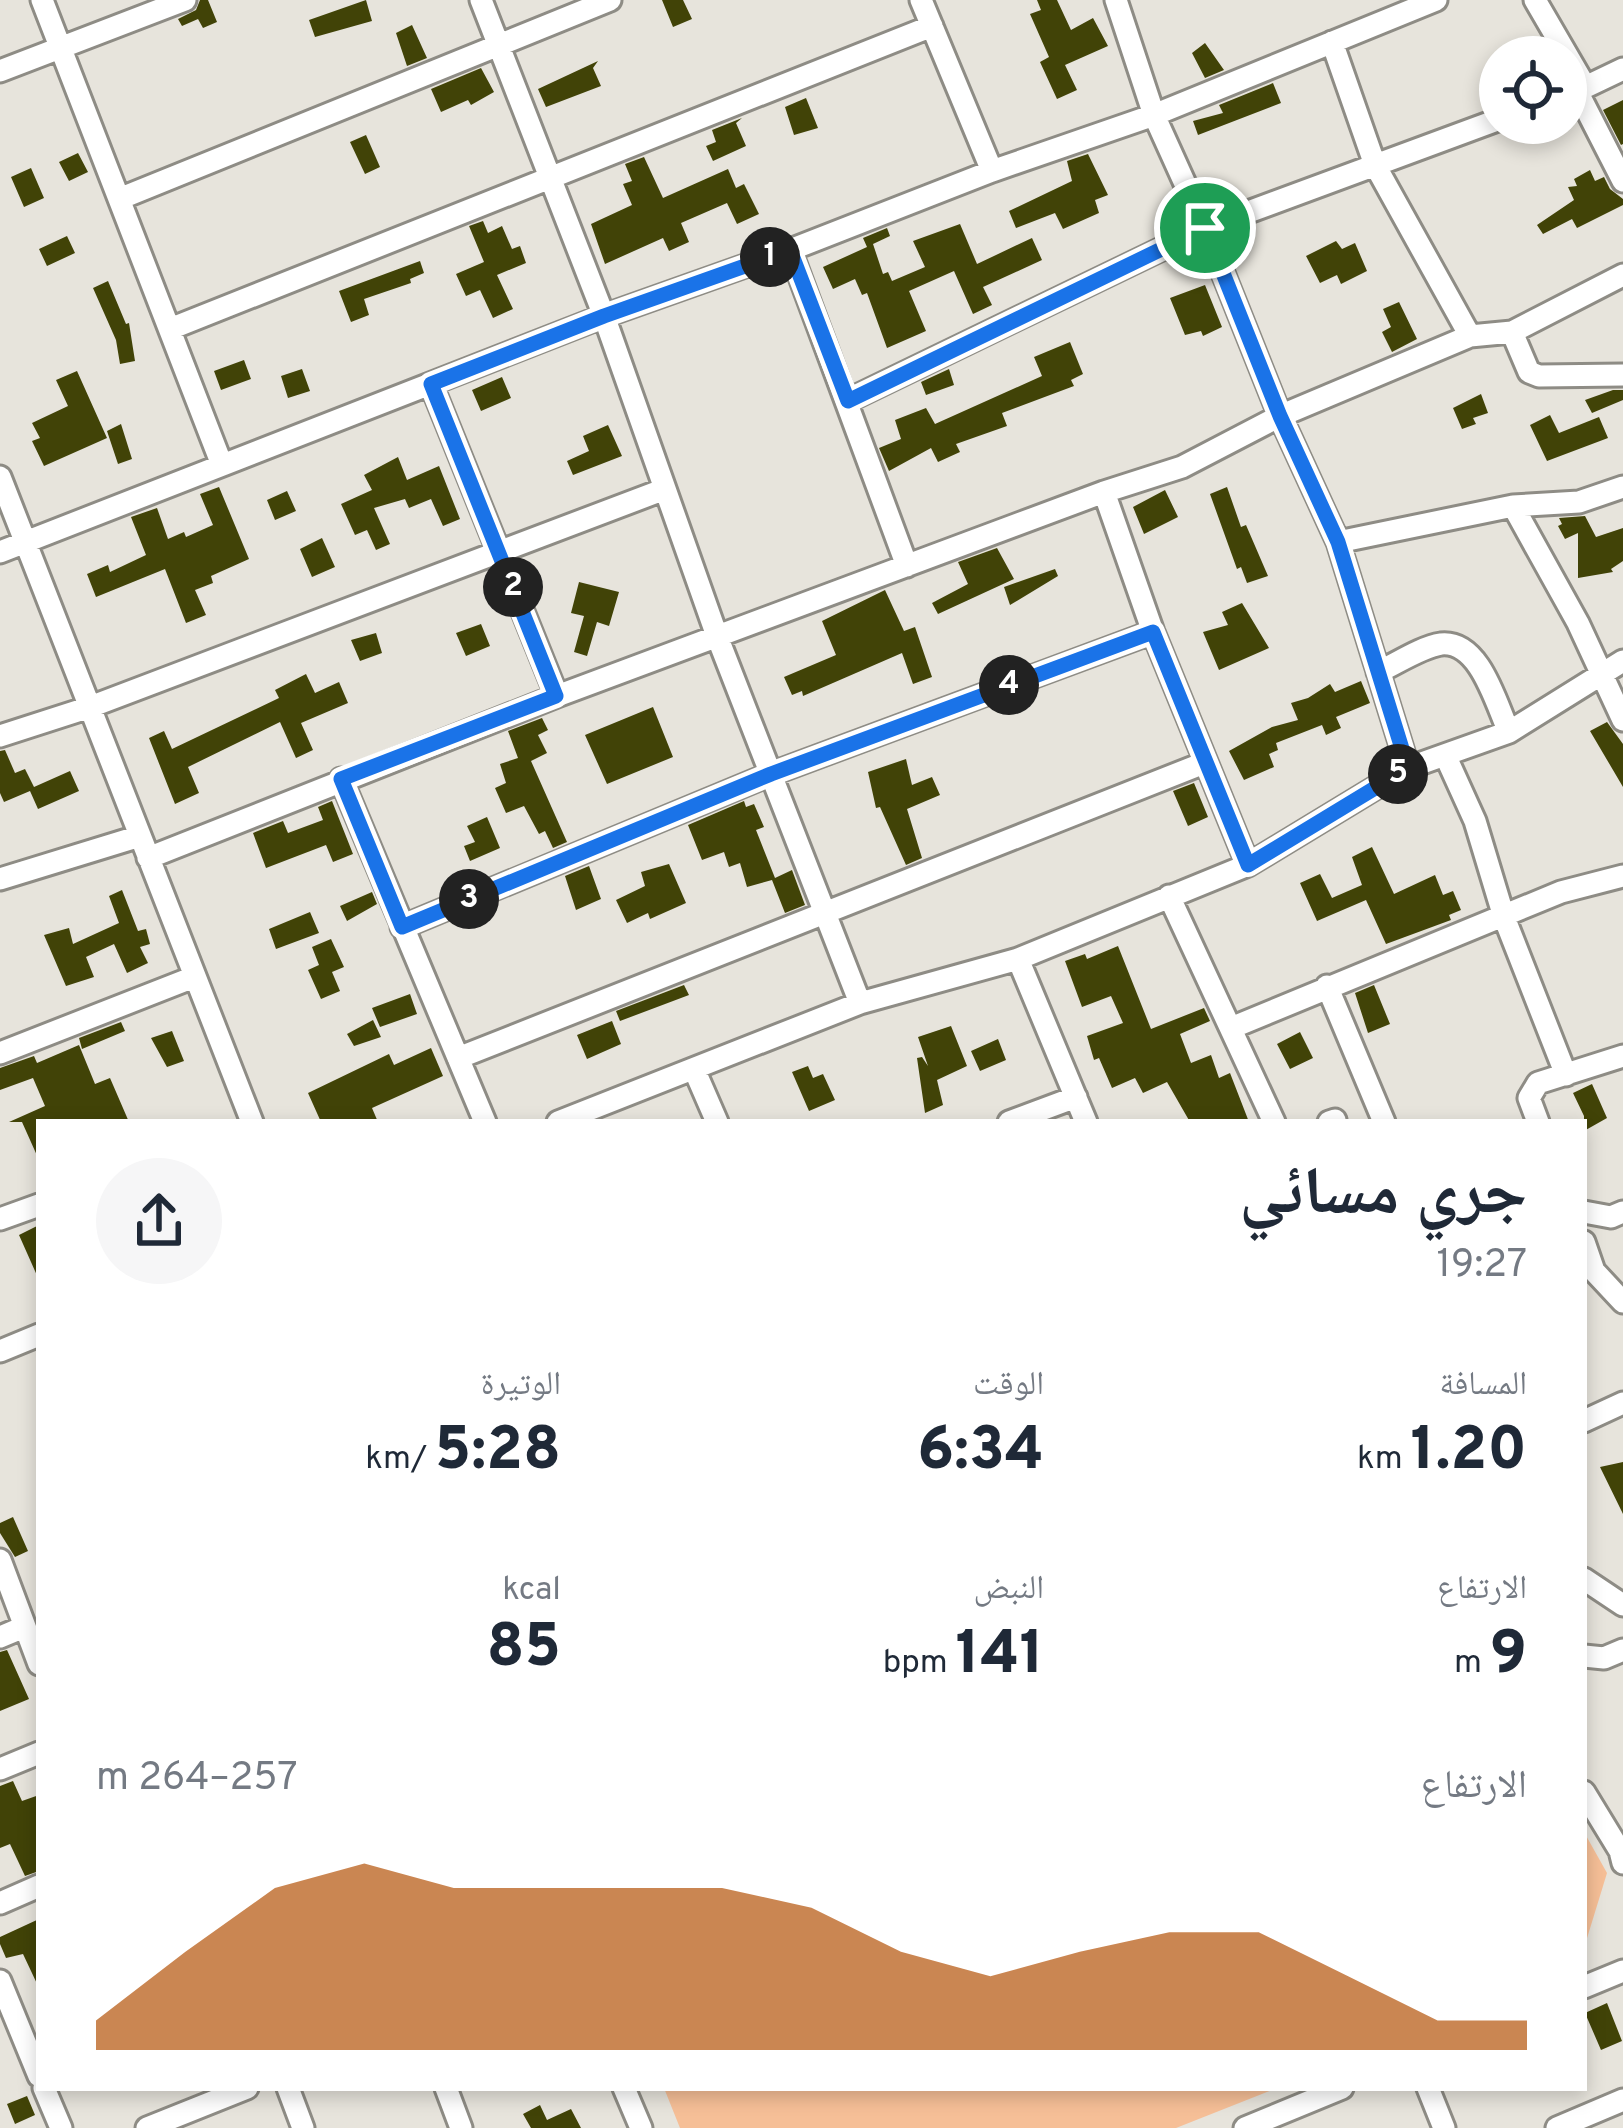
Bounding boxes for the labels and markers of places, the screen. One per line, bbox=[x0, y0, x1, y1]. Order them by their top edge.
pin bbox=[1154, 177, 1256, 279]
pin: 1 bbox=[740, 227, 800, 287]
pin: 2 bbox=[483, 557, 543, 617]
pin: 4 bbox=[979, 655, 1039, 715]
pin: 5 bbox=[1368, 744, 1428, 804]
pin: 3 bbox=[439, 869, 499, 929]

